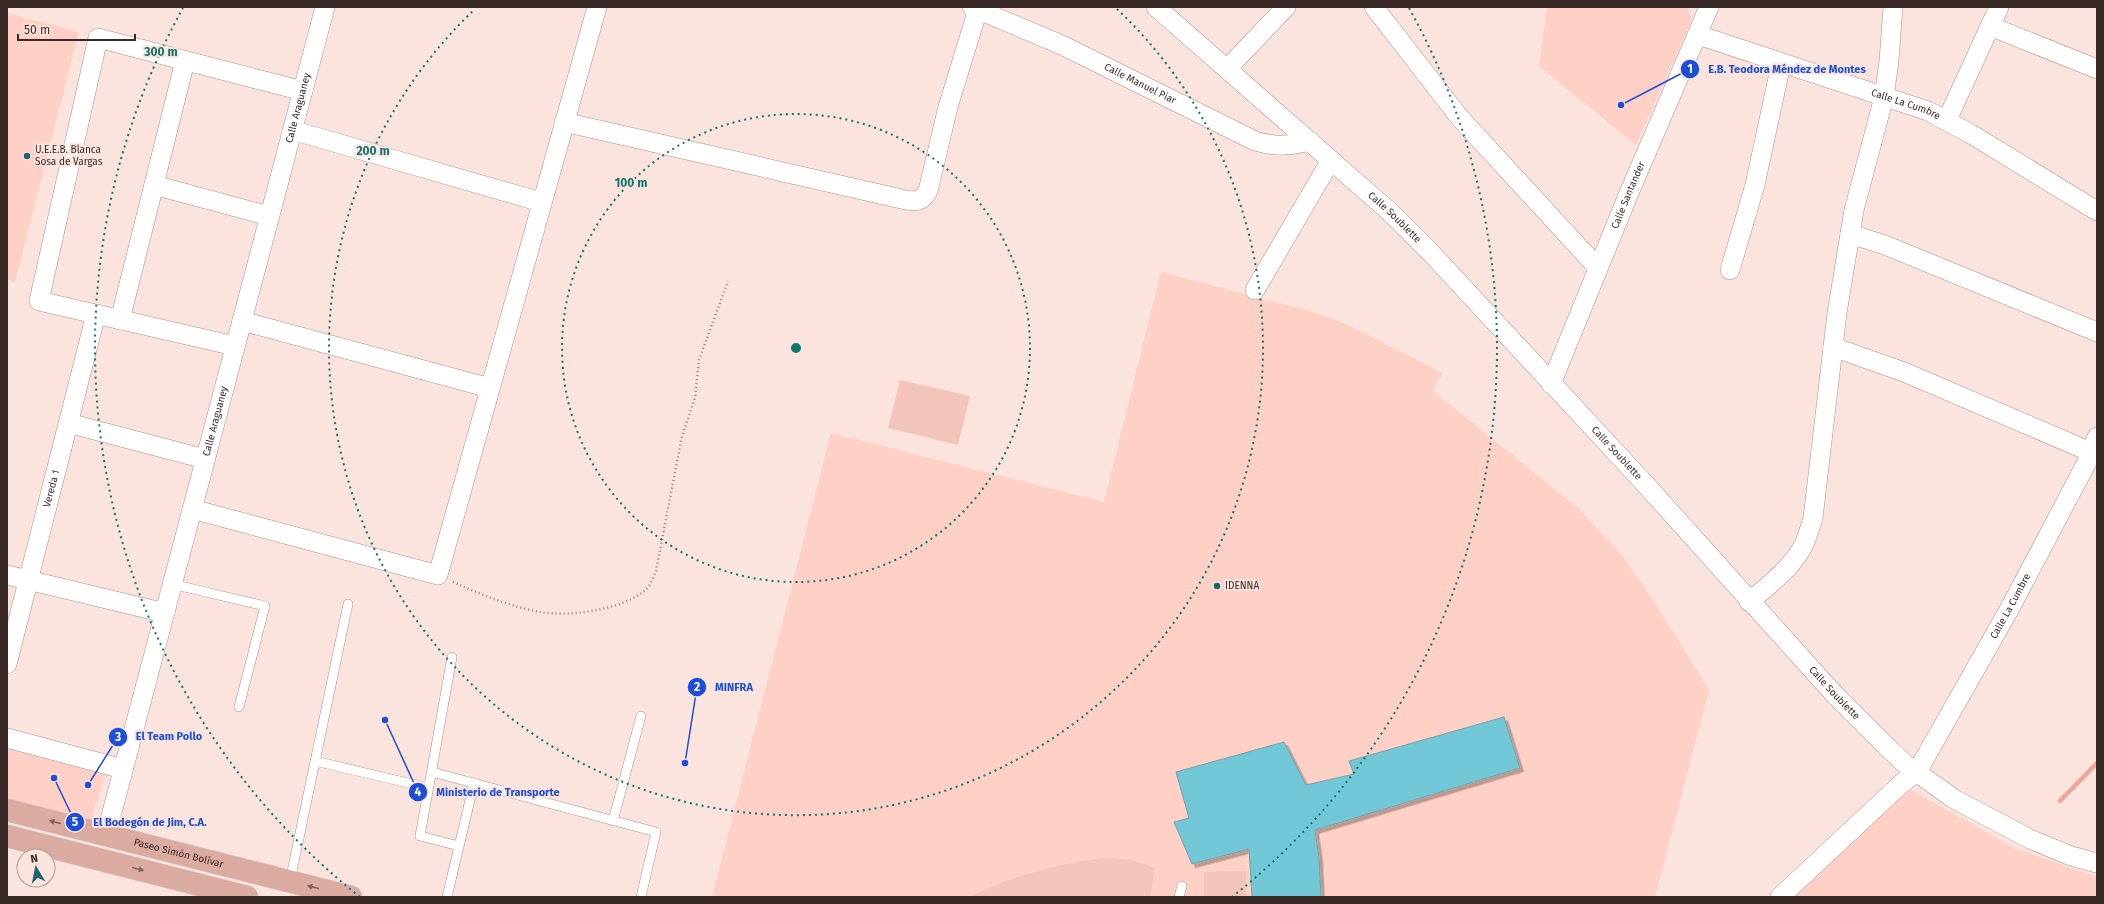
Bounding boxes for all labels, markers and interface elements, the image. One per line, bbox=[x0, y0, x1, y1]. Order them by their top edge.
scale bar bbox=[18, 16, 135, 42]
text: 50 m bbox=[24, 23, 50, 37]
text: 300 m bbox=[143, 45, 178, 59]
callout: E.B. Teodora Méndez de Montes bbox=[1680, 58, 1873, 81]
street label: Calle Manuel Piar bbox=[1102, 61, 1178, 107]
text: 1 bbox=[1687, 62, 1693, 76]
text: E.B. Teodora Méndez de Montes bbox=[1708, 63, 1866, 76]
street label: Calle Araguaney bbox=[283, 72, 313, 144]
street label: Calle La Cumbre bbox=[1870, 87, 1942, 122]
place label: U.E.E.B. Blanca Sosa de Vargas bbox=[35, 144, 103, 168]
text: 200 m bbox=[356, 144, 390, 158]
marker: U.E.E.B. Blanca Sosa de Vargas bbox=[22, 151, 32, 161]
street label: Calle Santander bbox=[1609, 160, 1648, 231]
text: 100 m bbox=[615, 176, 647, 190]
street label: Calle Soublette bbox=[1365, 189, 1423, 245]
centre of rings bbox=[789, 341, 803, 355]
street label: Calle Araguaney bbox=[200, 385, 230, 458]
street label: Calle Soublette bbox=[1589, 424, 1644, 482]
street label: Vereda 1 bbox=[41, 469, 62, 509]
street label: Calle La Cumbre bbox=[1988, 571, 2033, 641]
place label: IDENNA bbox=[1225, 580, 1259, 592]
marker: IDENNA bbox=[1212, 581, 1222, 591]
street label: Calle Soublette bbox=[1806, 664, 1862, 722]
callout: MINFRA bbox=[687, 676, 761, 699]
text: 2 bbox=[694, 680, 700, 694]
text: MINFRA bbox=[715, 681, 753, 694]
callout: El Team Pollo bbox=[108, 725, 211, 748]
text: 3 bbox=[114, 730, 121, 744]
text: El Team Pollo bbox=[136, 730, 203, 743]
callout: Ministerio de Transporte bbox=[408, 780, 567, 803]
text: 4 bbox=[415, 785, 422, 799]
text: Ministerio de Transporte bbox=[436, 786, 560, 799]
callout: El Bodegón de Jim, C.A. bbox=[65, 810, 214, 833]
text: 5 bbox=[72, 815, 79, 829]
text: El Bodegón de Jim, C.A. bbox=[93, 816, 207, 829]
one-way arrow bbox=[49, 819, 61, 825]
street label: Paseo Simón Bolívar bbox=[132, 836, 225, 871]
north arrow bbox=[16, 848, 56, 888]
text: N bbox=[30, 852, 39, 866]
one-way arrow bbox=[131, 867, 144, 873]
one-way arrow bbox=[307, 884, 319, 890]

